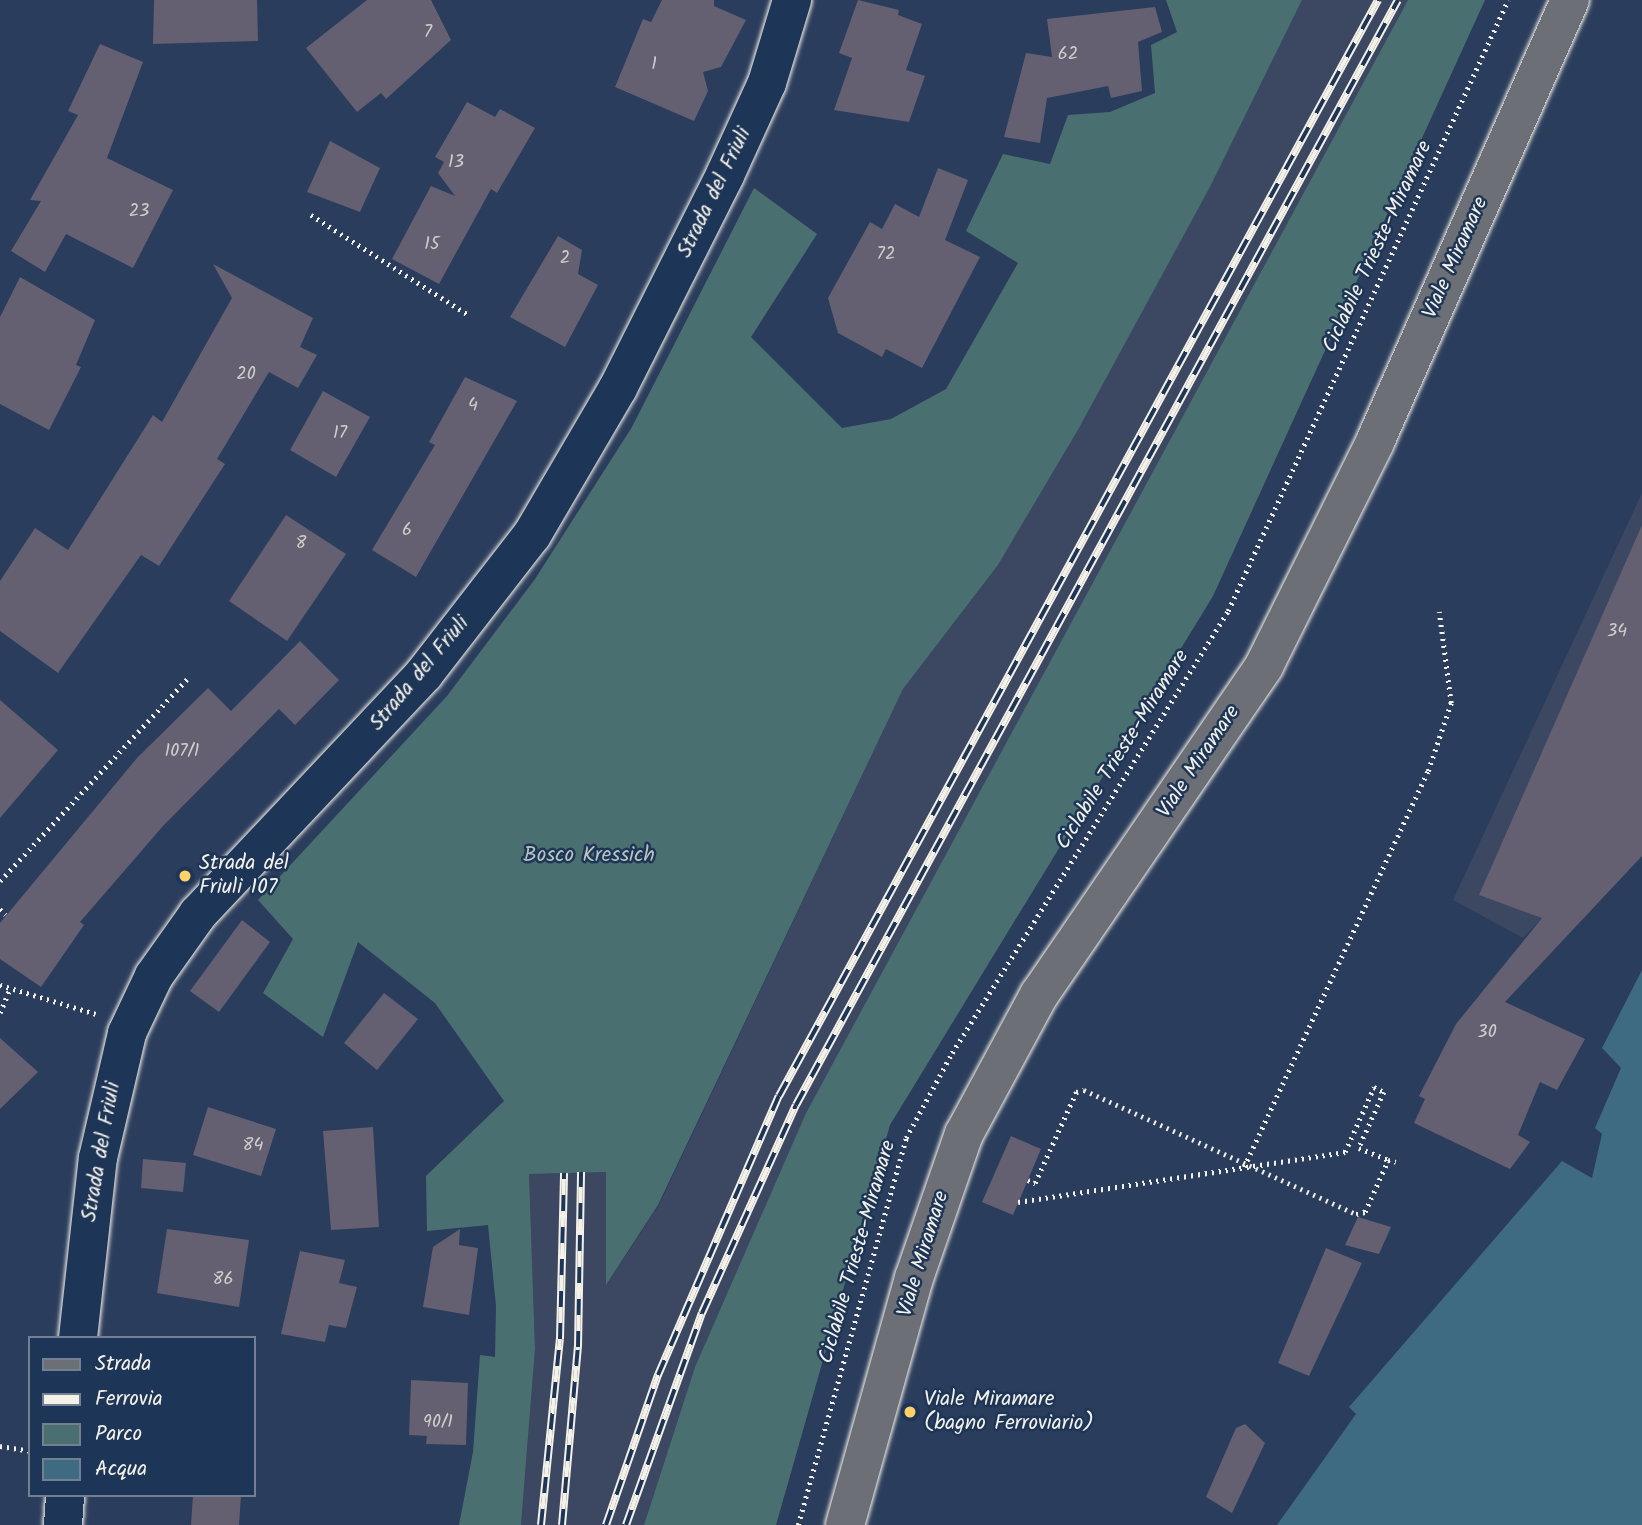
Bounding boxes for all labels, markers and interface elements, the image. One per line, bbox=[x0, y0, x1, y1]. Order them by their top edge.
house number: 7 bbox=[424, 22, 432, 44]
house number: 62 bbox=[1058, 44, 1078, 66]
house number: 1 bbox=[651, 54, 657, 76]
street label: Strada del Friuli bbox=[673, 124, 757, 262]
street label: Ciclabile Trieste-Miramare bbox=[1318, 137, 1438, 357]
house number: 13 bbox=[448, 152, 464, 174]
street label: Viale Miramare bbox=[1418, 193, 1494, 323]
house number: 23 bbox=[129, 201, 149, 223]
house number: 15 bbox=[424, 234, 440, 256]
house number: 72 bbox=[877, 244, 895, 266]
house number: 2 bbox=[560, 248, 570, 270]
house number: 20 bbox=[236, 364, 256, 386]
house number: 4 bbox=[468, 395, 478, 417]
house number: 17 bbox=[333, 423, 347, 445]
house number: 6 bbox=[402, 520, 412, 542]
house number: 8 bbox=[296, 533, 306, 555]
street label: Strada del Friuli bbox=[365, 612, 475, 736]
house number: 34 bbox=[1607, 621, 1627, 643]
street label: Ciclabile Trieste-Miramare bbox=[1051, 645, 1195, 855]
street label: Viale Miramare bbox=[1152, 701, 1246, 823]
house number: 107/1 bbox=[165, 741, 199, 763]
park label: Bosco Kressich bbox=[523, 843, 655, 869]
place label: Strada del Friuli 107 bbox=[199, 851, 289, 901]
marker: Strada del Friuli 107 bbox=[177, 868, 193, 884]
house number: 30 bbox=[1477, 1022, 1497, 1044]
street label: Strada del Friuli bbox=[77, 1080, 127, 1224]
house number: 84 bbox=[243, 1135, 263, 1157]
street label: Ciclabile Trieste-Miramare bbox=[814, 1137, 902, 1367]
street label: Viale Miramare bbox=[893, 1188, 955, 1320]
house number: 86 bbox=[213, 1269, 233, 1291]
legend bbox=[28, 1336, 256, 1497]
text: Strada bbox=[95, 1348, 151, 1381]
text: Ferrovia bbox=[95, 1383, 163, 1416]
place label: Viale Miramare (bagno Ferroviario) bbox=[924, 1387, 1094, 1437]
marker: Viale Miramare (bagno Ferroviario) bbox=[902, 1404, 918, 1420]
house number: 90/1 bbox=[423, 1412, 453, 1434]
text: Parco bbox=[95, 1418, 142, 1451]
text: Acqua bbox=[95, 1453, 147, 1486]

